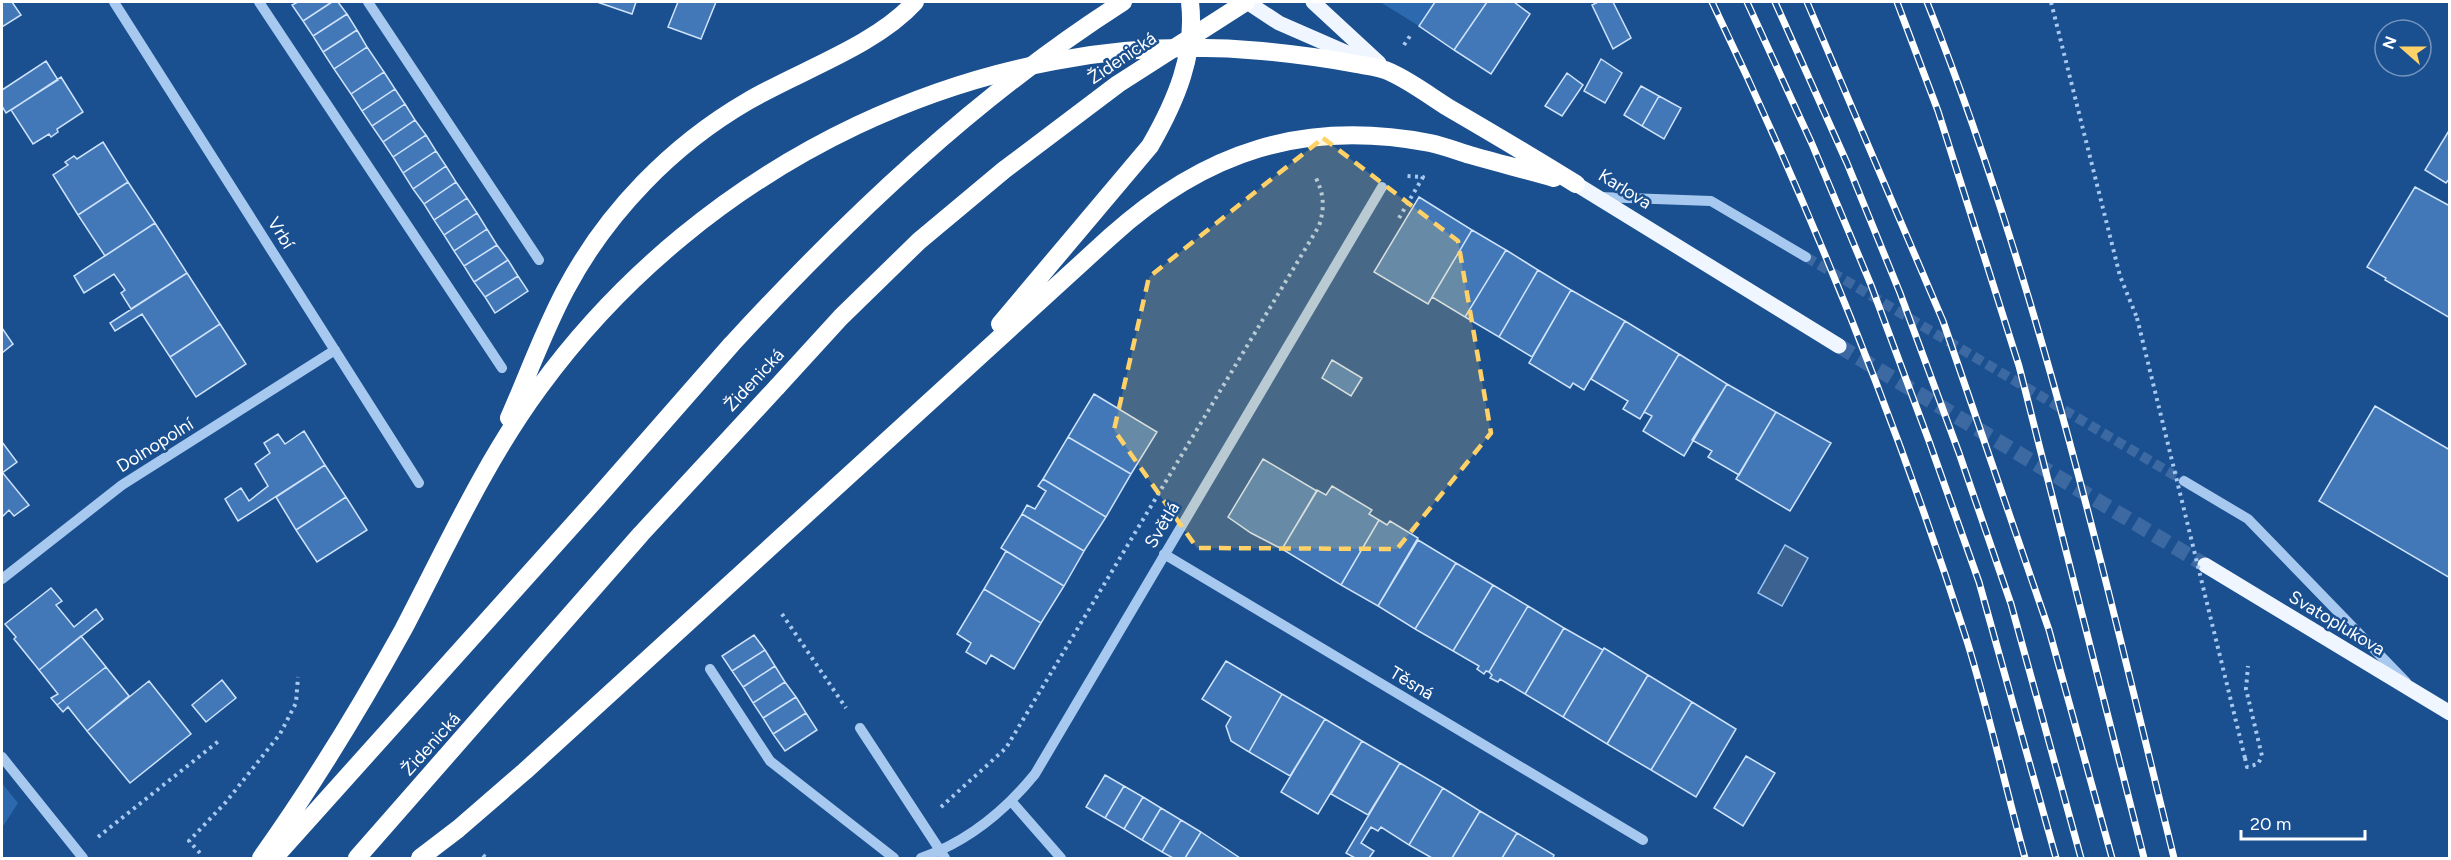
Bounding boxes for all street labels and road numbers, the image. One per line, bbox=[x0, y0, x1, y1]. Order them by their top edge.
street label: Židenická bbox=[1084, 27, 1160, 89]
street label: Karlova bbox=[1594, 164, 1656, 214]
street label: Vrbí bbox=[263, 213, 300, 254]
street label: Židenická bbox=[719, 344, 789, 416]
street label: Dolnopolní bbox=[112, 412, 198, 477]
street label: Světlá bbox=[1140, 498, 1184, 552]
street label: Svatoplukova bbox=[2285, 586, 2389, 660]
street label: Těsná bbox=[1386, 661, 1438, 705]
street label: Židenická bbox=[397, 708, 465, 780]

